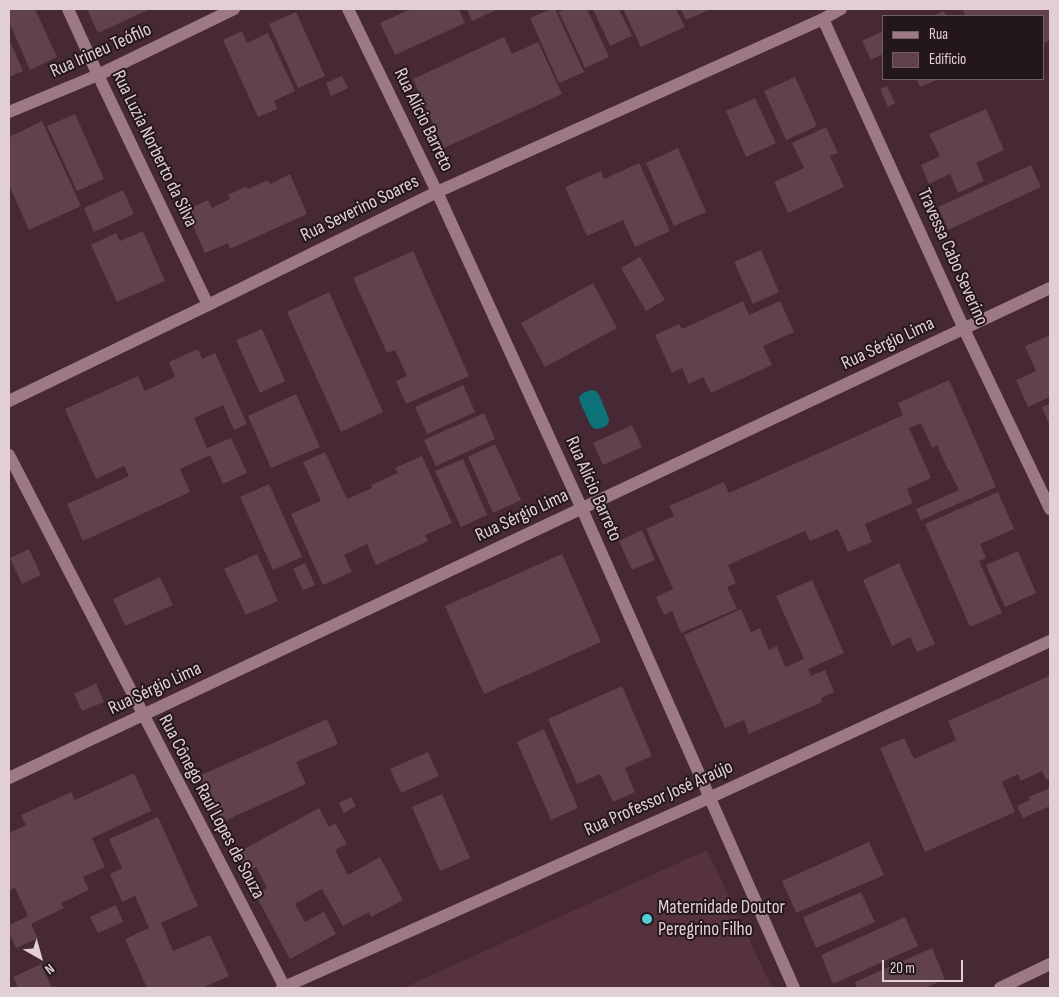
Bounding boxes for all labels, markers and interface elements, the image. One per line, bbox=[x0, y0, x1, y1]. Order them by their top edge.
legend bbox=[882, 15, 1044, 80]
street label: Rua Irineu Teófilo bbox=[47, 19, 155, 83]
text: Rua bbox=[929, 25, 948, 44]
text: Edifício bbox=[929, 50, 966, 69]
street label: Rua Alício Barreto bbox=[388, 65, 458, 175]
street label: Rua Luzia Norberto da Silva bbox=[106, 67, 202, 231]
street label: Rua Severino Soares bbox=[297, 171, 423, 247]
street label: Travessa Cabo Severino bbox=[912, 185, 992, 329]
street label: Rua Sérgio Lima bbox=[838, 313, 938, 375]
street label: Rua Alício Barreto bbox=[560, 433, 626, 545]
street label: Rua Sérgio Lima bbox=[472, 485, 572, 547]
street label: Rua Sérgio Lima bbox=[105, 658, 205, 720]
street label: Rua Cônego Raul Lopes de Souza bbox=[153, 711, 269, 903]
street label: Rua Professor José Araújo bbox=[581, 756, 737, 842]
place label: Maternidade Doutor Peregrino Filho bbox=[658, 897, 785, 941]
marker: Maternidade Doutor Peregrino Filho bbox=[640, 912, 654, 926]
north arrow bbox=[15, 932, 65, 982]
scale bar bbox=[884, 950, 965, 982]
text: 20 m bbox=[890, 959, 915, 978]
text: N bbox=[41, 960, 58, 978]

